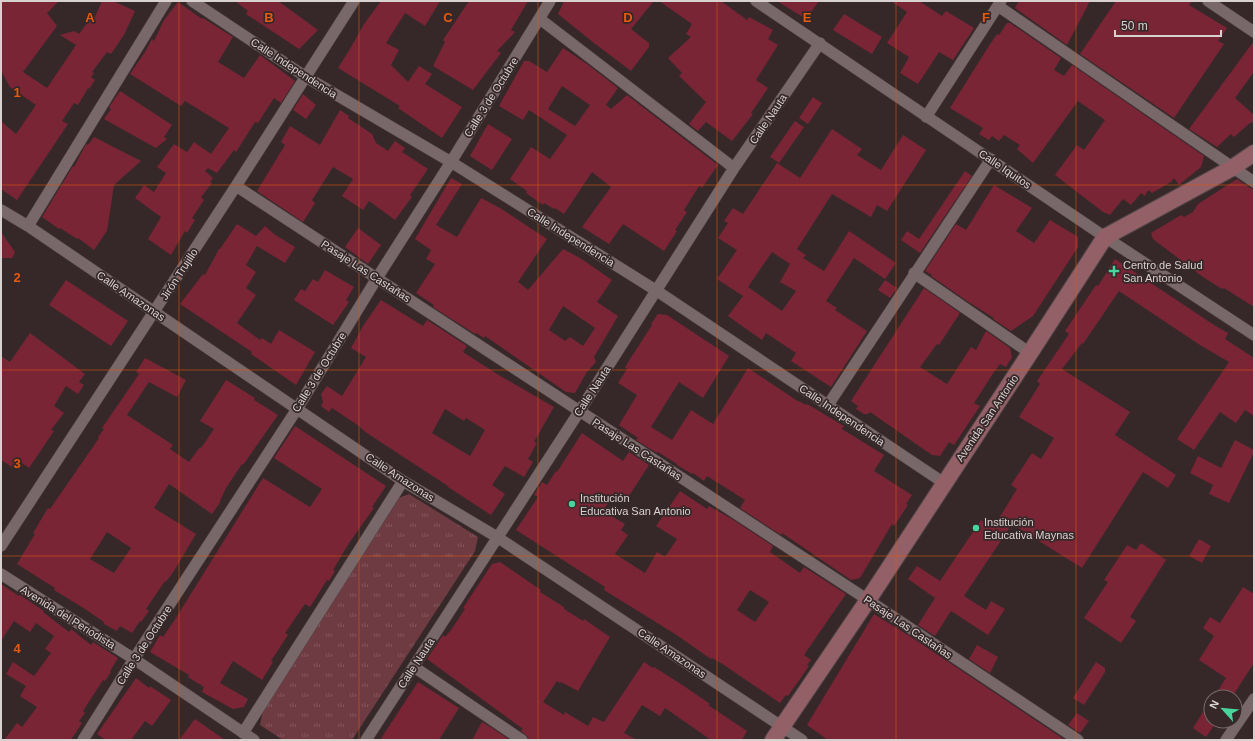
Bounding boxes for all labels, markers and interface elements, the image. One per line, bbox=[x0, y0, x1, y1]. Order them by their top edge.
text: A bbox=[85, 10, 95, 25]
text: B bbox=[264, 10, 274, 25]
text: C bbox=[443, 10, 453, 25]
text: D bbox=[623, 10, 633, 25]
text: E bbox=[803, 10, 812, 25]
text: F bbox=[982, 10, 990, 25]
scale bar bbox=[1115, 12, 1221, 38]
text: 50 m bbox=[1121, 19, 1148, 33]
street label: Calle Independencia bbox=[249, 36, 340, 101]
street label: Calle 3 de Octubre bbox=[462, 55, 520, 139]
text: 1 bbox=[13, 85, 21, 100]
street label: Calle Nauta bbox=[747, 91, 790, 146]
street label: Calle Iquitos bbox=[977, 147, 1034, 191]
street label: Calle Independencia bbox=[525, 205, 617, 269]
street label: Pasaje Las Castañas bbox=[319, 238, 413, 305]
street label: Jirón Trujillo bbox=[158, 246, 200, 302]
place label: Centro de Salud San Antonio bbox=[1123, 259, 1203, 284]
marker: Centro de Salud San Antonio bbox=[1108, 265, 1120, 277]
street label: Calle Amazonas bbox=[95, 269, 168, 323]
text: 2 bbox=[13, 270, 21, 285]
street label: Calle 3 de Octubre bbox=[290, 330, 348, 414]
street label: Calle Nauta bbox=[571, 363, 613, 418]
street label: Avenida San Antonio bbox=[954, 372, 1020, 464]
street label: Calle Independencia bbox=[797, 382, 888, 449]
street label: Pasaje Las Castañas bbox=[590, 416, 684, 483]
street label: Calle Amazonas bbox=[363, 450, 437, 504]
text: 3 bbox=[13, 456, 21, 471]
place label: Institución Educativa San Antonio bbox=[580, 492, 691, 517]
marker: Institución Educativa San Antonio bbox=[567, 499, 577, 509]
place label: Institución Educativa Maynas bbox=[984, 516, 1074, 541]
marker: Institución Educativa Maynas bbox=[971, 523, 981, 533]
street label: Avenida del Periodista bbox=[18, 583, 118, 652]
street label: Pasaje Las Castañas bbox=[862, 593, 955, 661]
street label: Calle 3 de Octubre bbox=[114, 603, 174, 687]
street label: Calle Amazonas bbox=[636, 626, 709, 680]
street label: Calle Nauta bbox=[395, 635, 437, 690]
text: 4 bbox=[13, 641, 21, 656]
north arrow bbox=[1203, 689, 1243, 729]
text: N bbox=[1207, 698, 1221, 711]

